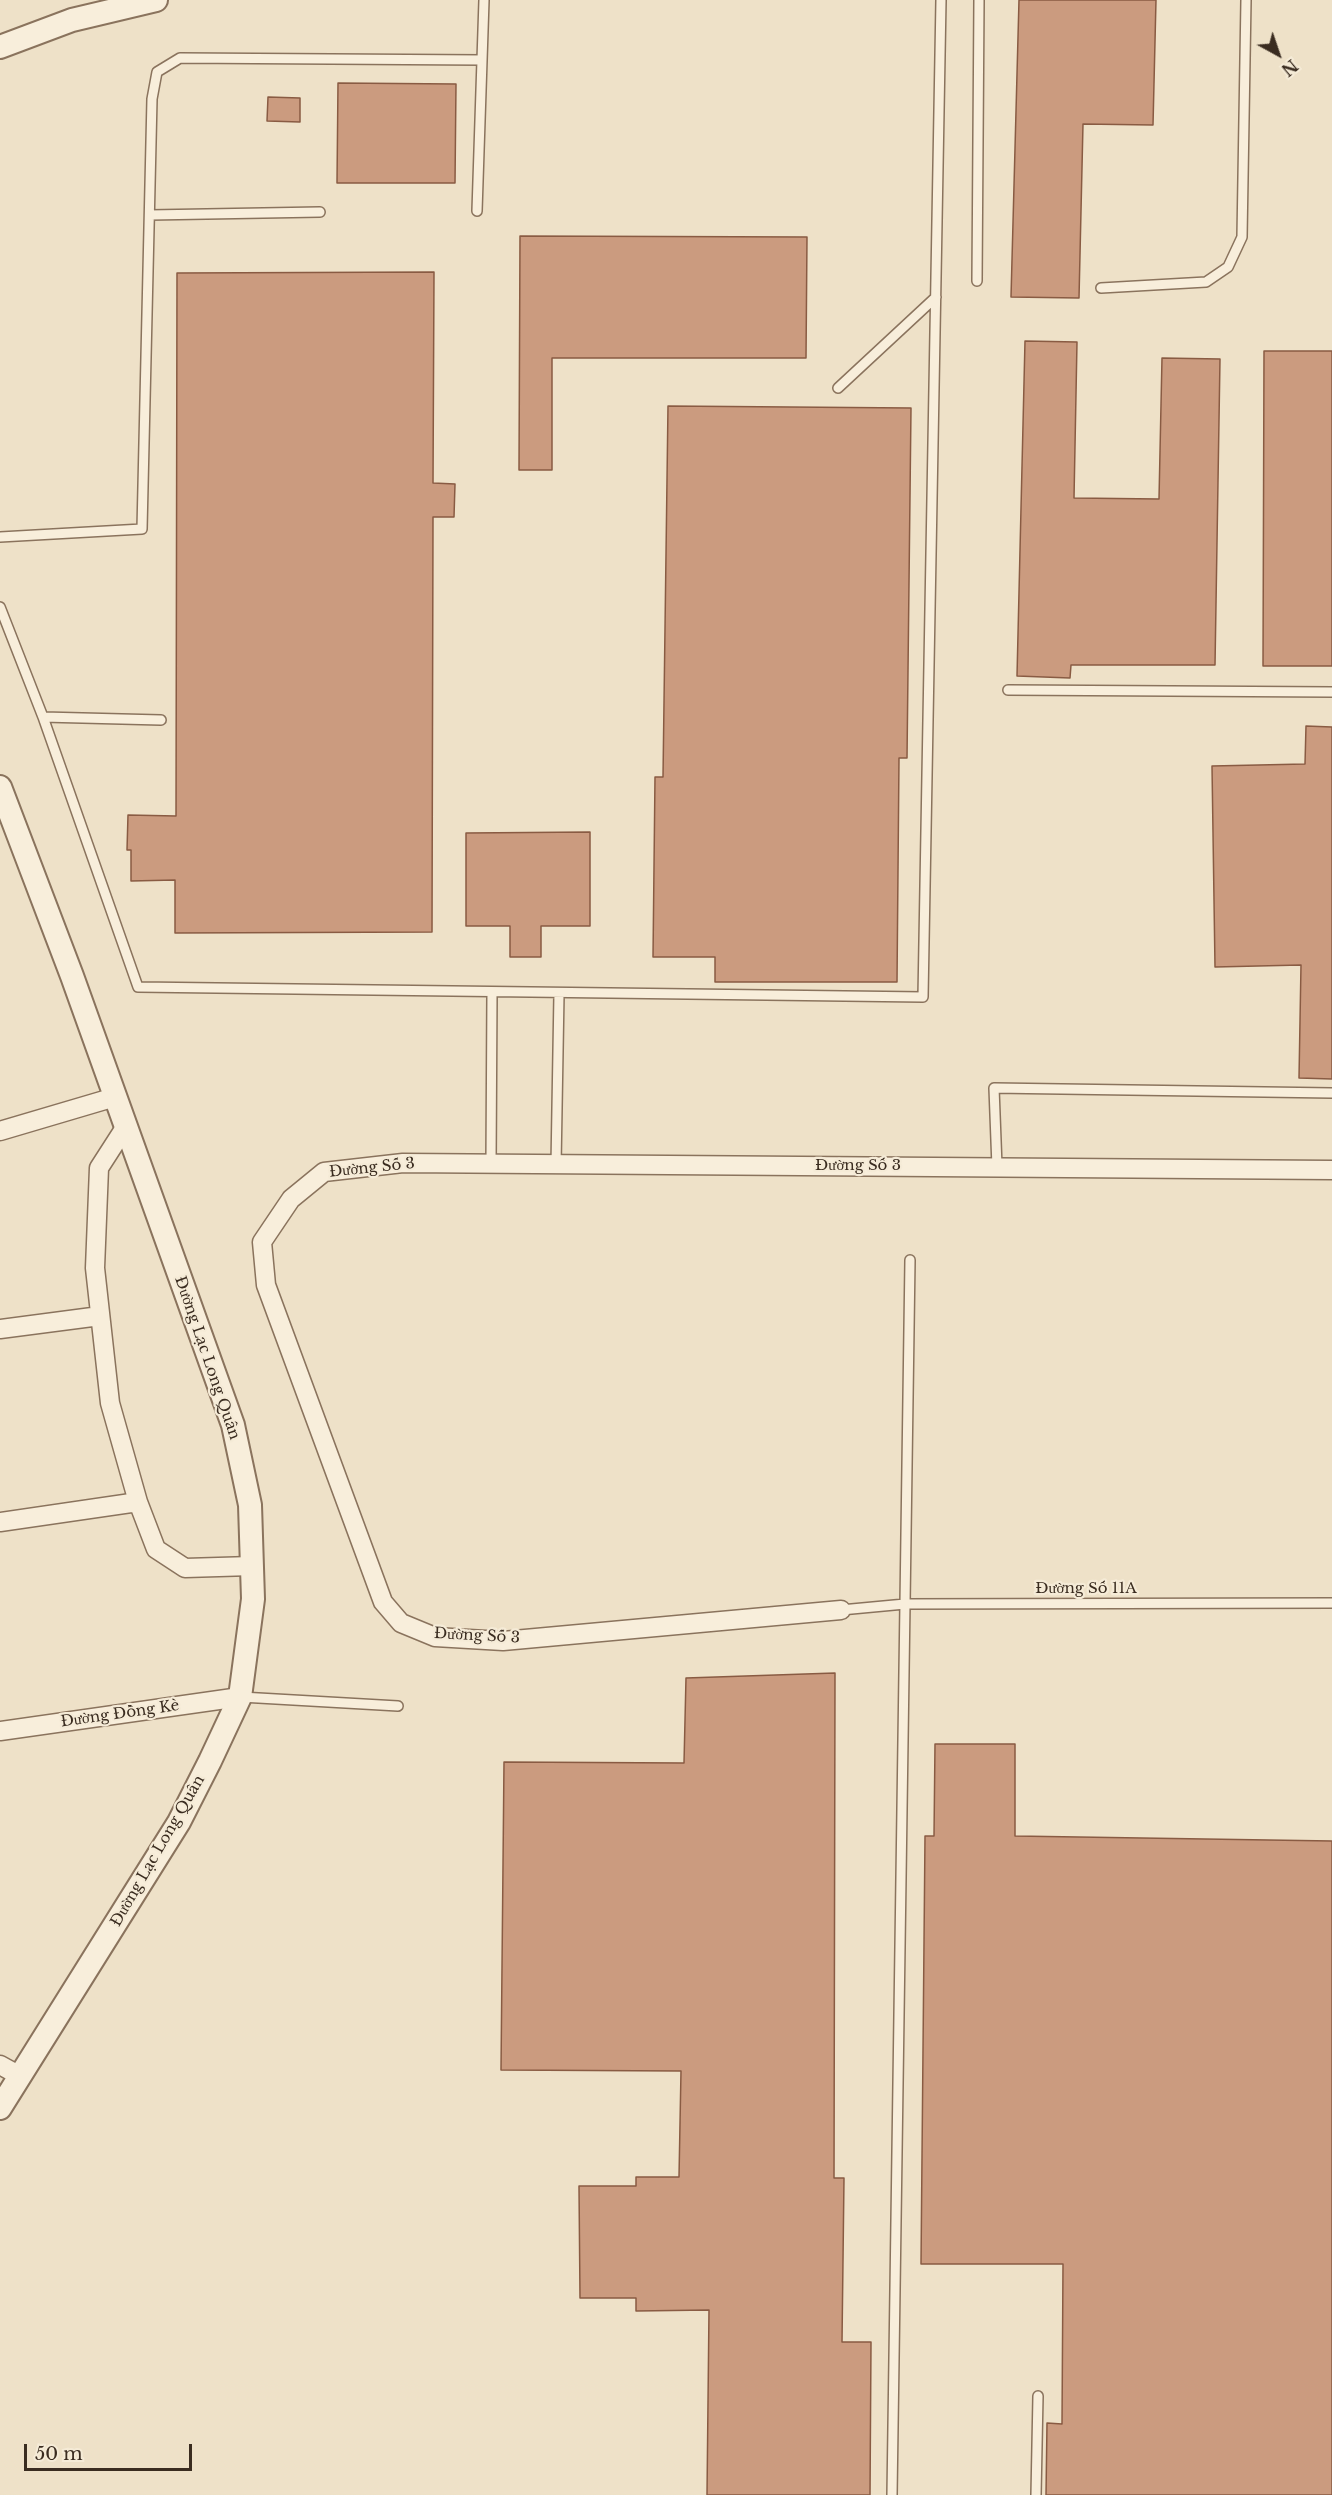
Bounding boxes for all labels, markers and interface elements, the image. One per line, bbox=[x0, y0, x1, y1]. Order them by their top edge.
north arrow bbox=[1248, 24, 1308, 84]
text: N bbox=[1277, 55, 1302, 80]
street label: Đường Số 3 bbox=[328, 1155, 416, 1181]
street label: Đường Số 3 bbox=[815, 1157, 901, 1175]
street label: Đường Lạc Long Quân bbox=[171, 1274, 243, 1442]
street label: Đường Số 11A bbox=[1035, 1580, 1137, 1598]
street label: Đường Số 3 bbox=[434, 1625, 520, 1647]
street label: Đường Đồng Kè bbox=[60, 1697, 180, 1731]
street label: Đường Lạc Long Quân bbox=[107, 1772, 209, 1930]
scale bar bbox=[27, 2432, 195, 2470]
text: 50 m bbox=[35, 2443, 83, 2465]

